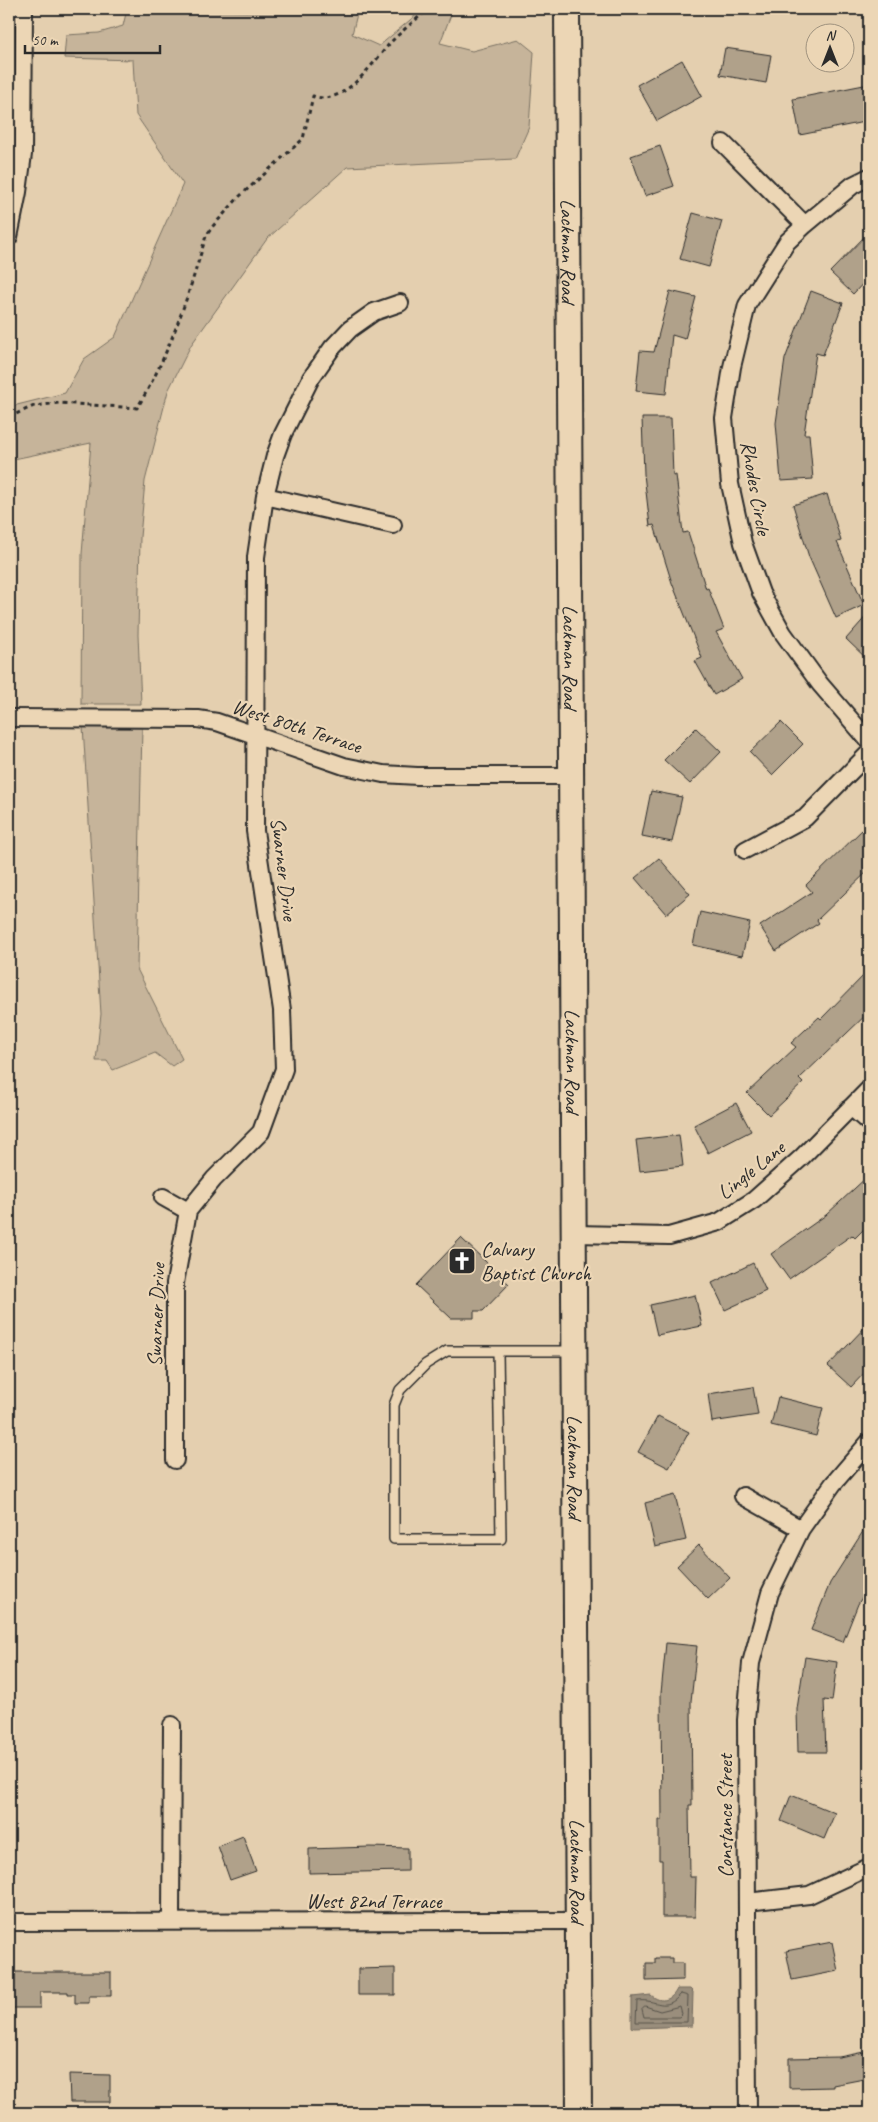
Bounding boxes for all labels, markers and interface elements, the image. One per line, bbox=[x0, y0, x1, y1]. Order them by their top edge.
scale bar bbox=[25, 22, 160, 54]
north arrow bbox=[806, 22, 856, 72]
text: N bbox=[826, 27, 837, 44]
text: 50 m bbox=[32, 31, 59, 50]
street label: Lackman Road bbox=[555, 199, 582, 307]
street label: Rhodes Circle bbox=[735, 439, 777, 539]
street label: Lackman Road bbox=[557, 605, 584, 713]
street label: West 80th Terrace bbox=[229, 693, 366, 759]
street label: Swarner Drive bbox=[265, 816, 303, 924]
street label: Lackman Road bbox=[559, 1009, 586, 1117]
street label: Lingle Lane bbox=[712, 1134, 792, 1205]
place label: Calvary Baptist Church bbox=[481, 1236, 592, 1286]
church icon: Calvary Baptist Church bbox=[447, 1246, 477, 1276]
street label: Swarner Drive bbox=[141, 1261, 171, 1367]
street label: Lackman Road bbox=[562, 1415, 588, 1523]
street label: Constance Street bbox=[712, 1752, 738, 1878]
street label: Lackman Road bbox=[564, 1819, 591, 1927]
street label: West 82nd Terrace bbox=[306, 1888, 443, 1914]

